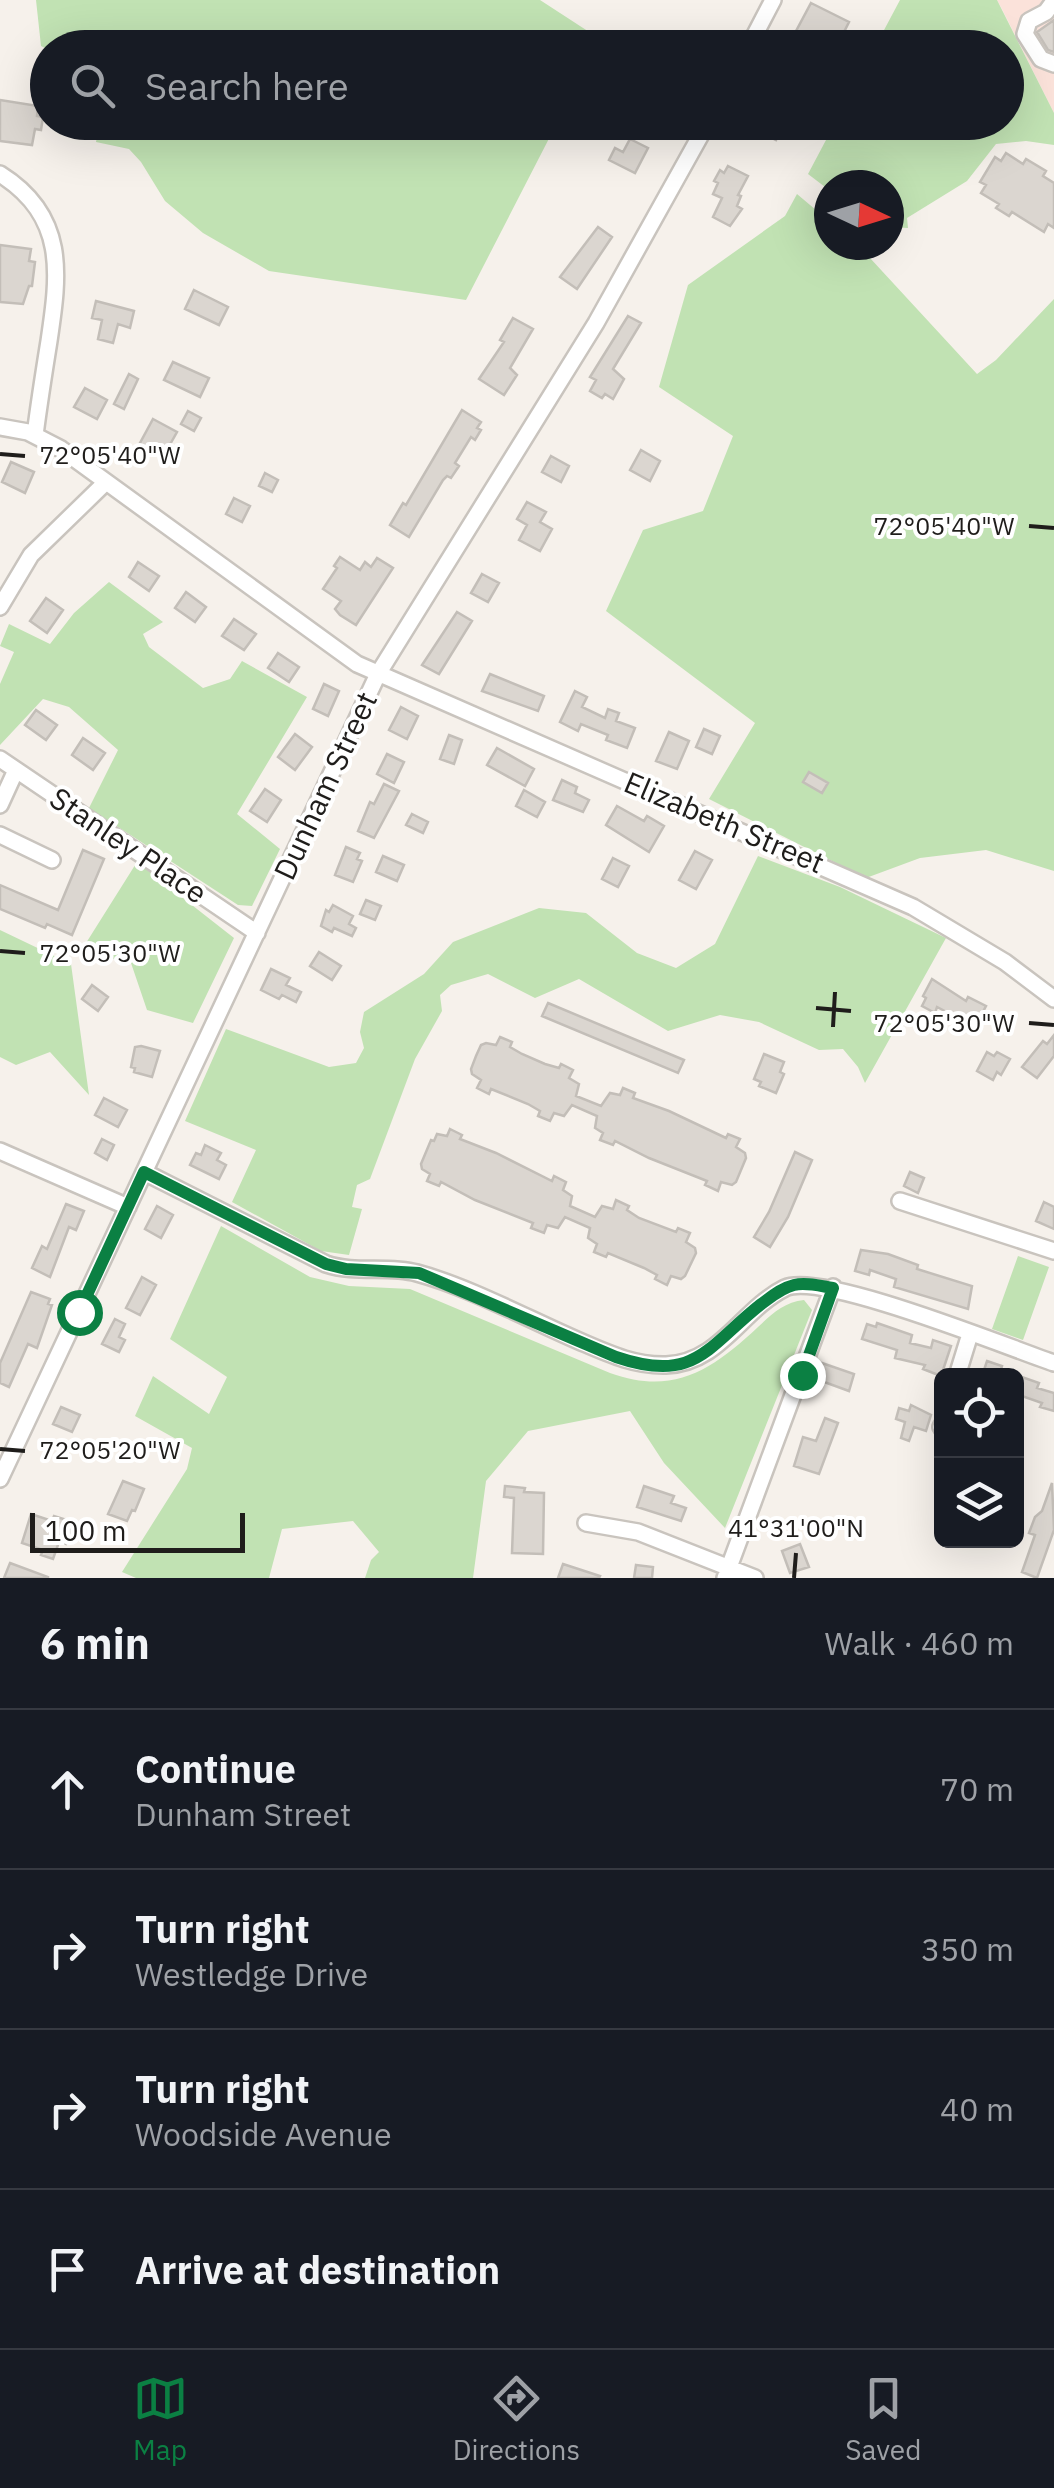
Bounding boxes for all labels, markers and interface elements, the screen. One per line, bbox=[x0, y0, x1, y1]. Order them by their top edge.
search box bbox=[30, 30, 1024, 140]
icon: search bbox=[65, 58, 120, 113]
text: Search here bbox=[145, 61, 349, 110]
north arrow bbox=[814, 170, 904, 260]
text: 72°05'40"W bbox=[40, 438, 180, 471]
text: 72°05'40"W bbox=[874, 509, 1014, 542]
street label: Dunham Street bbox=[264, 685, 385, 886]
street label: Elizabeth Street bbox=[619, 762, 831, 881]
street label: Stanley Place bbox=[43, 778, 215, 912]
text: 72°05'30"W bbox=[40, 936, 180, 969]
text: 72°05'30"W bbox=[874, 1006, 1014, 1039]
route start bbox=[57, 1290, 103, 1336]
route end bbox=[780, 1353, 826, 1399]
map controls bbox=[934, 1368, 1024, 1548]
button: locate bbox=[934, 1368, 1024, 1458]
text: 72°05'20"W bbox=[40, 1433, 180, 1466]
button: layers bbox=[934, 1458, 1024, 1548]
scale bar bbox=[30, 1508, 245, 1552]
text: 41°31'00"N bbox=[728, 1511, 864, 1544]
text: 100 m bbox=[45, 1512, 126, 1549]
text: 6 min bbox=[40, 1616, 150, 1671]
text: Walk · 460 m bbox=[825, 1622, 1014, 1664]
text: Continue bbox=[135, 1744, 296, 1793]
icon: ahead bbox=[40, 1762, 95, 1817]
text: 70 m bbox=[940, 1768, 1014, 1810]
text: Dunham Street bbox=[135, 1793, 351, 1835]
text: Turn right bbox=[135, 1904, 310, 1953]
icon: right bbox=[40, 1922, 95, 1977]
text: 350 m bbox=[921, 1928, 1014, 1970]
text: Westledge Drive bbox=[135, 1953, 368, 1995]
text: Turn right bbox=[135, 2064, 310, 2113]
icon: right bbox=[40, 2082, 95, 2137]
text: 40 m bbox=[940, 2088, 1014, 2130]
text: Woodside Avenue bbox=[135, 2113, 392, 2155]
icon: arrive bbox=[40, 2242, 95, 2297]
text: Arrive at destination bbox=[135, 2245, 500, 2294]
tab: Map bbox=[133, 2371, 188, 2468]
tab: Directions bbox=[453, 2371, 580, 2468]
tab: Saved bbox=[845, 2371, 921, 2468]

